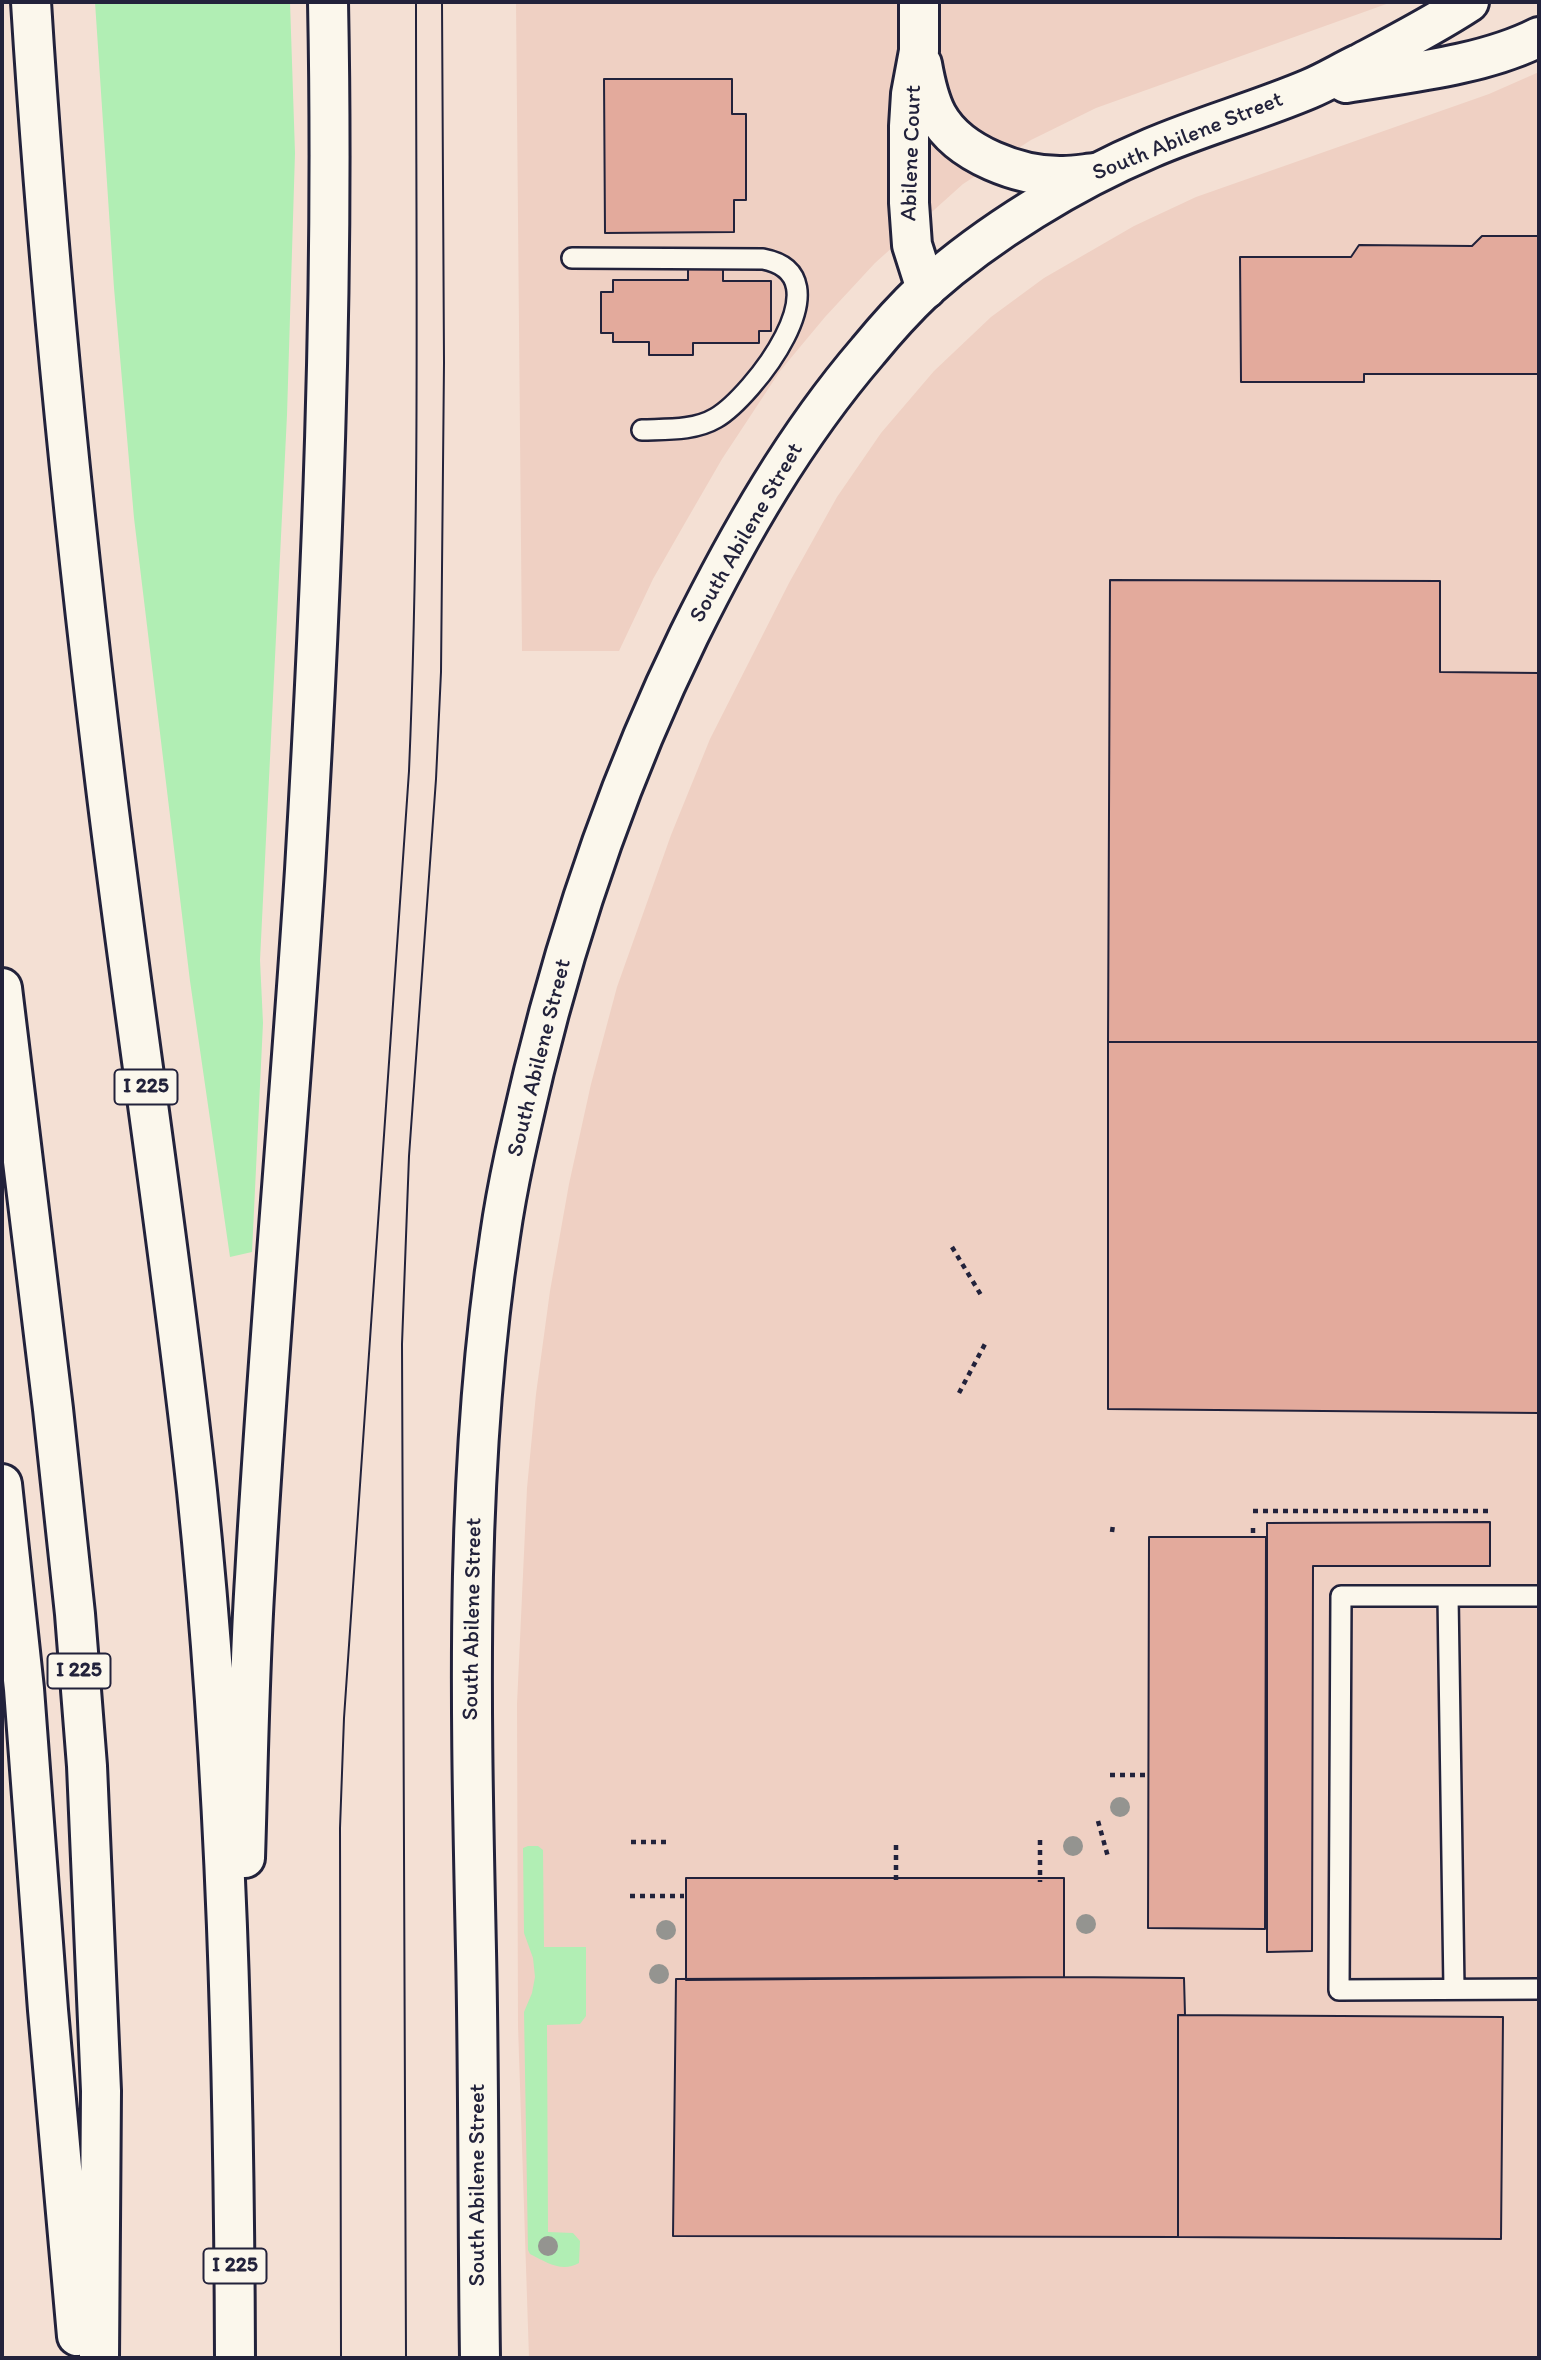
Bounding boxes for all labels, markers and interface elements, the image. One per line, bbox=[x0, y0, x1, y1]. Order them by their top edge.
street label: Abilene Court bbox=[896, 84, 928, 222]
street label: South Abilene Street bbox=[1089, 86, 1287, 188]
street label: South Abilene Street bbox=[684, 438, 810, 628]
street label: South Abilene Street bbox=[502, 956, 578, 1160]
road number: I 225 bbox=[114, 1070, 178, 1104]
street label: South Abilene Street bbox=[457, 1517, 489, 1721]
road number: I 225 bbox=[48, 1654, 110, 1688]
street label: South Abilene Street bbox=[464, 2084, 492, 2286]
road number: I 225 bbox=[204, 2248, 266, 2284]

